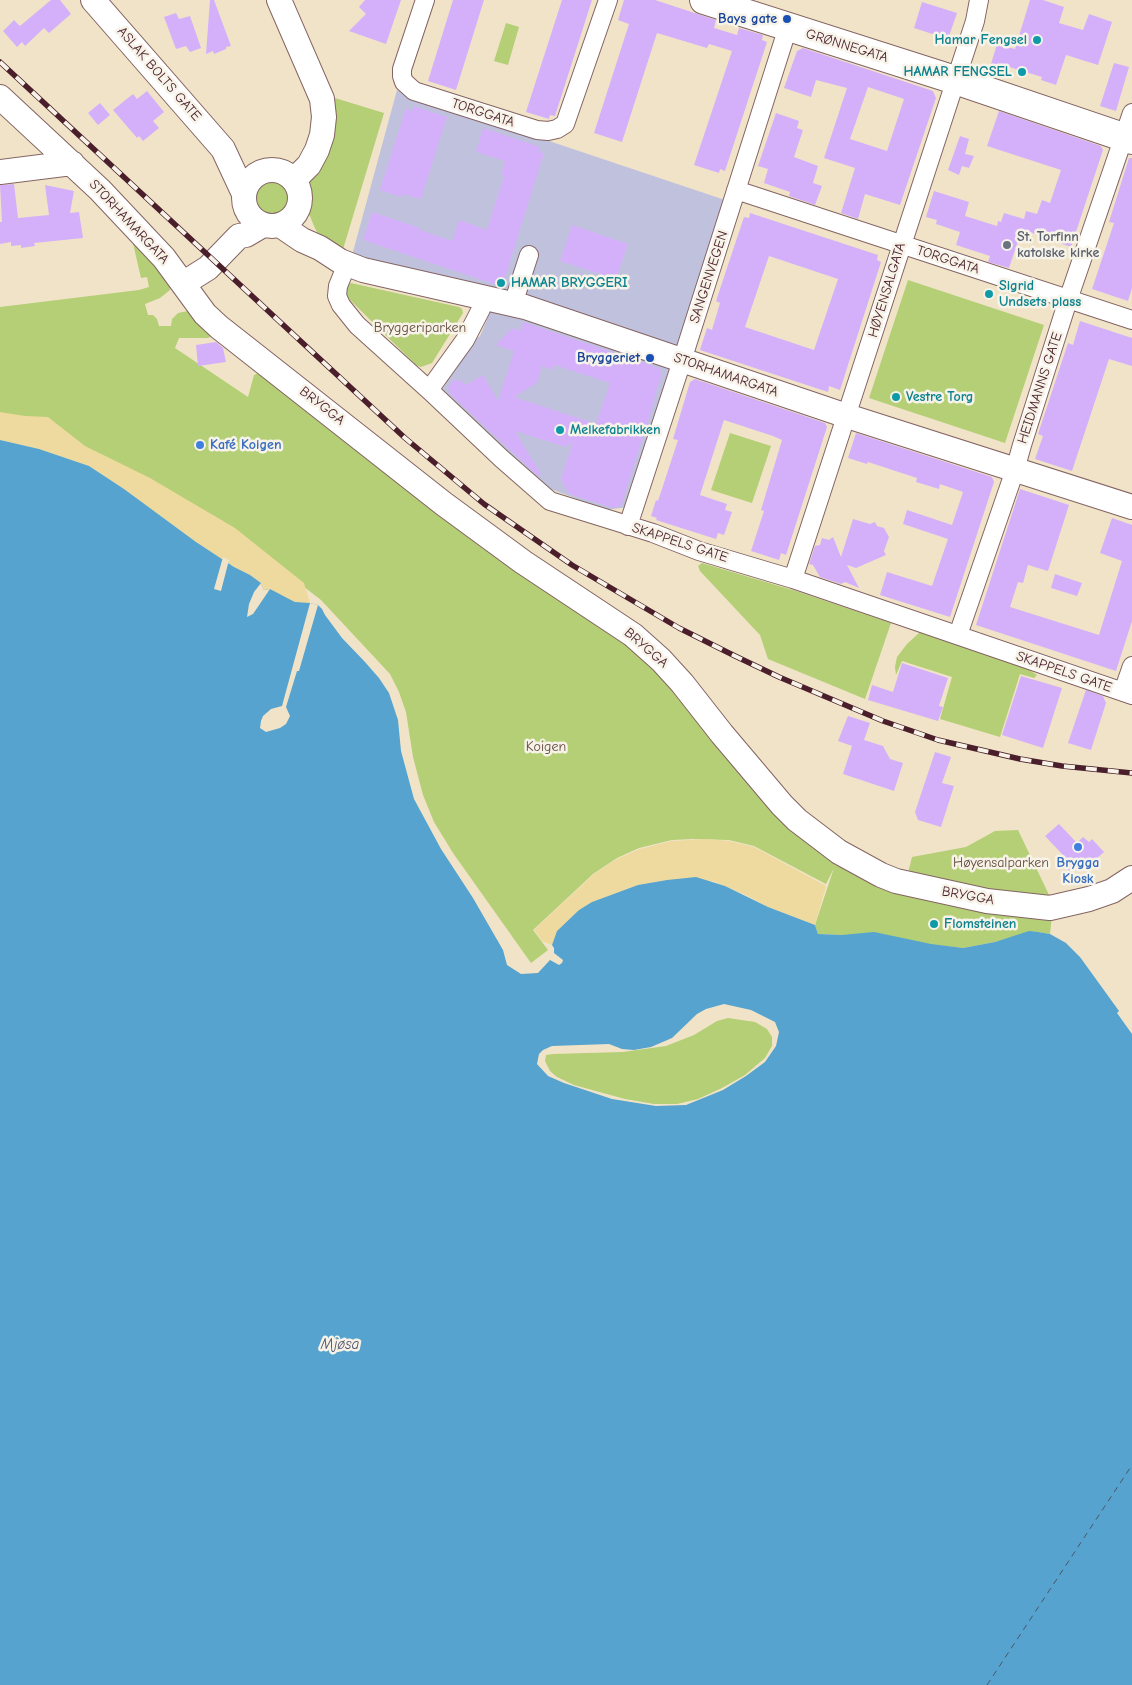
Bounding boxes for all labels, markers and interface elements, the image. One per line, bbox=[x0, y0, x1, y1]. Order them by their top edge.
place label: Bays gate bbox=[718, 11, 777, 27]
marker: Bays gate bbox=[781, 13, 793, 25]
street label: ASLAK BOLTS GATE bbox=[113, 23, 205, 125]
street label: GRØNNEGATA bbox=[804, 25, 890, 67]
place label: Hamar Fengsel bbox=[935, 32, 1027, 48]
marker: Hamar Fengsel bbox=[1031, 34, 1043, 46]
place label: HAMAR FENGSEL bbox=[904, 64, 1012, 80]
marker: HAMAR FENGSEL bbox=[1016, 66, 1028, 78]
street label: TORGGATA bbox=[449, 95, 517, 131]
street label: STORHAMARGATA bbox=[86, 176, 172, 268]
street label: SANGENVEGEN bbox=[686, 229, 732, 325]
place label: St. Torfinn katolske kirke bbox=[1017, 229, 1099, 262]
marker: St. Torfinn katolske kirke bbox=[1001, 239, 1013, 251]
street label: HØYENSALGATA bbox=[865, 241, 909, 339]
street label: TORGGATA bbox=[914, 242, 982, 278]
place label: HAMAR BRYGGERI bbox=[511, 275, 628, 291]
marker: HAMAR BRYGGERI bbox=[495, 277, 507, 289]
place label: Sigrid Undsets plass bbox=[999, 278, 1081, 310]
marker: Sigrid Undsets plass bbox=[983, 288, 995, 300]
park label: Bryggeriparken bbox=[374, 320, 466, 336]
street label: HEIDMANNS GATE bbox=[1014, 330, 1066, 446]
street label: STORHAMARGATA bbox=[672, 349, 780, 401]
place label: Bryggeriet bbox=[577, 350, 640, 366]
marker: Bryggeriet bbox=[644, 352, 656, 364]
street label: BRYGGA bbox=[296, 383, 348, 429]
place label: Vestre Torg bbox=[906, 389, 974, 405]
marker: Vestre Torg bbox=[890, 391, 902, 403]
place label: Melkefabrikken bbox=[570, 422, 661, 438]
marker: Melkefabrikken bbox=[554, 424, 566, 436]
place label: Kafé Koigen bbox=[210, 437, 282, 453]
marker: Kafé Koigen bbox=[194, 439, 206, 451]
street label: SKAPPELS GATE bbox=[630, 520, 730, 566]
street label: BRYGGA bbox=[621, 624, 671, 672]
street label: SKAPPELS GATE bbox=[1014, 648, 1114, 696]
park label: Koigen bbox=[526, 739, 566, 755]
marker: Brygga Kiosk bbox=[1072, 841, 1084, 853]
park label: Høyensalparken bbox=[953, 855, 1049, 871]
place label: Brygga Kiosk bbox=[1057, 855, 1099, 888]
street label: BRYGGA bbox=[940, 883, 996, 909]
place label: Flomsteinen bbox=[944, 916, 1016, 932]
marker: Flomsteinen bbox=[928, 918, 940, 930]
water label: Mjøsa bbox=[321, 1336, 359, 1354]

